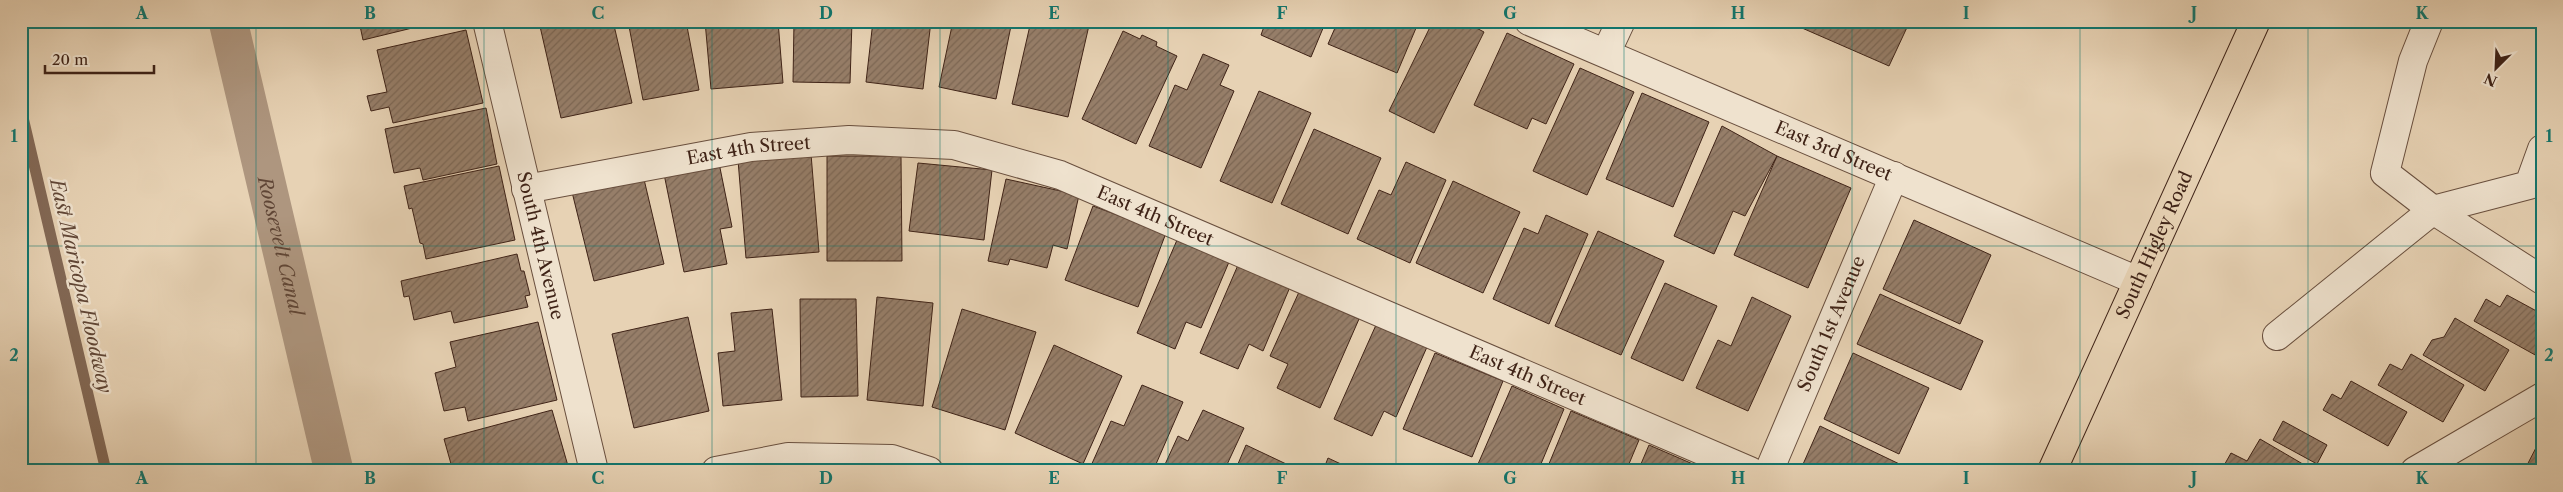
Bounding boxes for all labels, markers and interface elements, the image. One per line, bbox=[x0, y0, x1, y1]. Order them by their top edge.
text: A bbox=[135, 3, 149, 23]
text: B bbox=[364, 3, 376, 23]
text: C bbox=[592, 3, 604, 23]
text: D bbox=[819, 3, 833, 23]
text: E bbox=[1048, 3, 1060, 23]
text: F bbox=[1277, 3, 1288, 23]
text: G bbox=[1503, 3, 1517, 23]
text: H bbox=[1731, 3, 1745, 23]
text: I bbox=[1963, 3, 1970, 23]
text: J bbox=[2188, 3, 2197, 23]
text: K bbox=[2416, 3, 2430, 23]
scale bar bbox=[45, 42, 154, 74]
north arrow bbox=[2470, 42, 2520, 92]
text: 20 m bbox=[52, 50, 88, 69]
text: N bbox=[2481, 69, 2500, 91]
street label: East 3rd Street bbox=[1772, 116, 1896, 186]
text: 1 bbox=[10, 126, 18, 146]
text: 1 bbox=[2545, 126, 2553, 146]
street label: East 4th Street bbox=[685, 132, 812, 170]
street label: South Higley Road bbox=[2111, 168, 2197, 322]
street label: South 4th Avenue bbox=[512, 169, 569, 322]
water label: Roosevelt Canal bbox=[253, 172, 309, 320]
water label: East Maricopa Floodway bbox=[45, 175, 117, 396]
street label: East 4th Street bbox=[1094, 181, 1217, 251]
street label: South 1st Avenue bbox=[1793, 253, 1870, 395]
street label: East 4th Street bbox=[1466, 341, 1590, 410]
text: 2 bbox=[9, 345, 19, 365]
text: 2 bbox=[2544, 345, 2554, 365]
text: A bbox=[135, 468, 149, 488]
text: B bbox=[364, 468, 376, 488]
text: C bbox=[592, 468, 604, 488]
text: D bbox=[819, 468, 833, 488]
text: E bbox=[1048, 468, 1060, 488]
text: F bbox=[1277, 468, 1288, 488]
text: G bbox=[1503, 468, 1517, 488]
text: H bbox=[1731, 468, 1745, 488]
text: I bbox=[1963, 468, 1970, 488]
text: J bbox=[2188, 468, 2197, 488]
text: K bbox=[2416, 468, 2430, 488]

